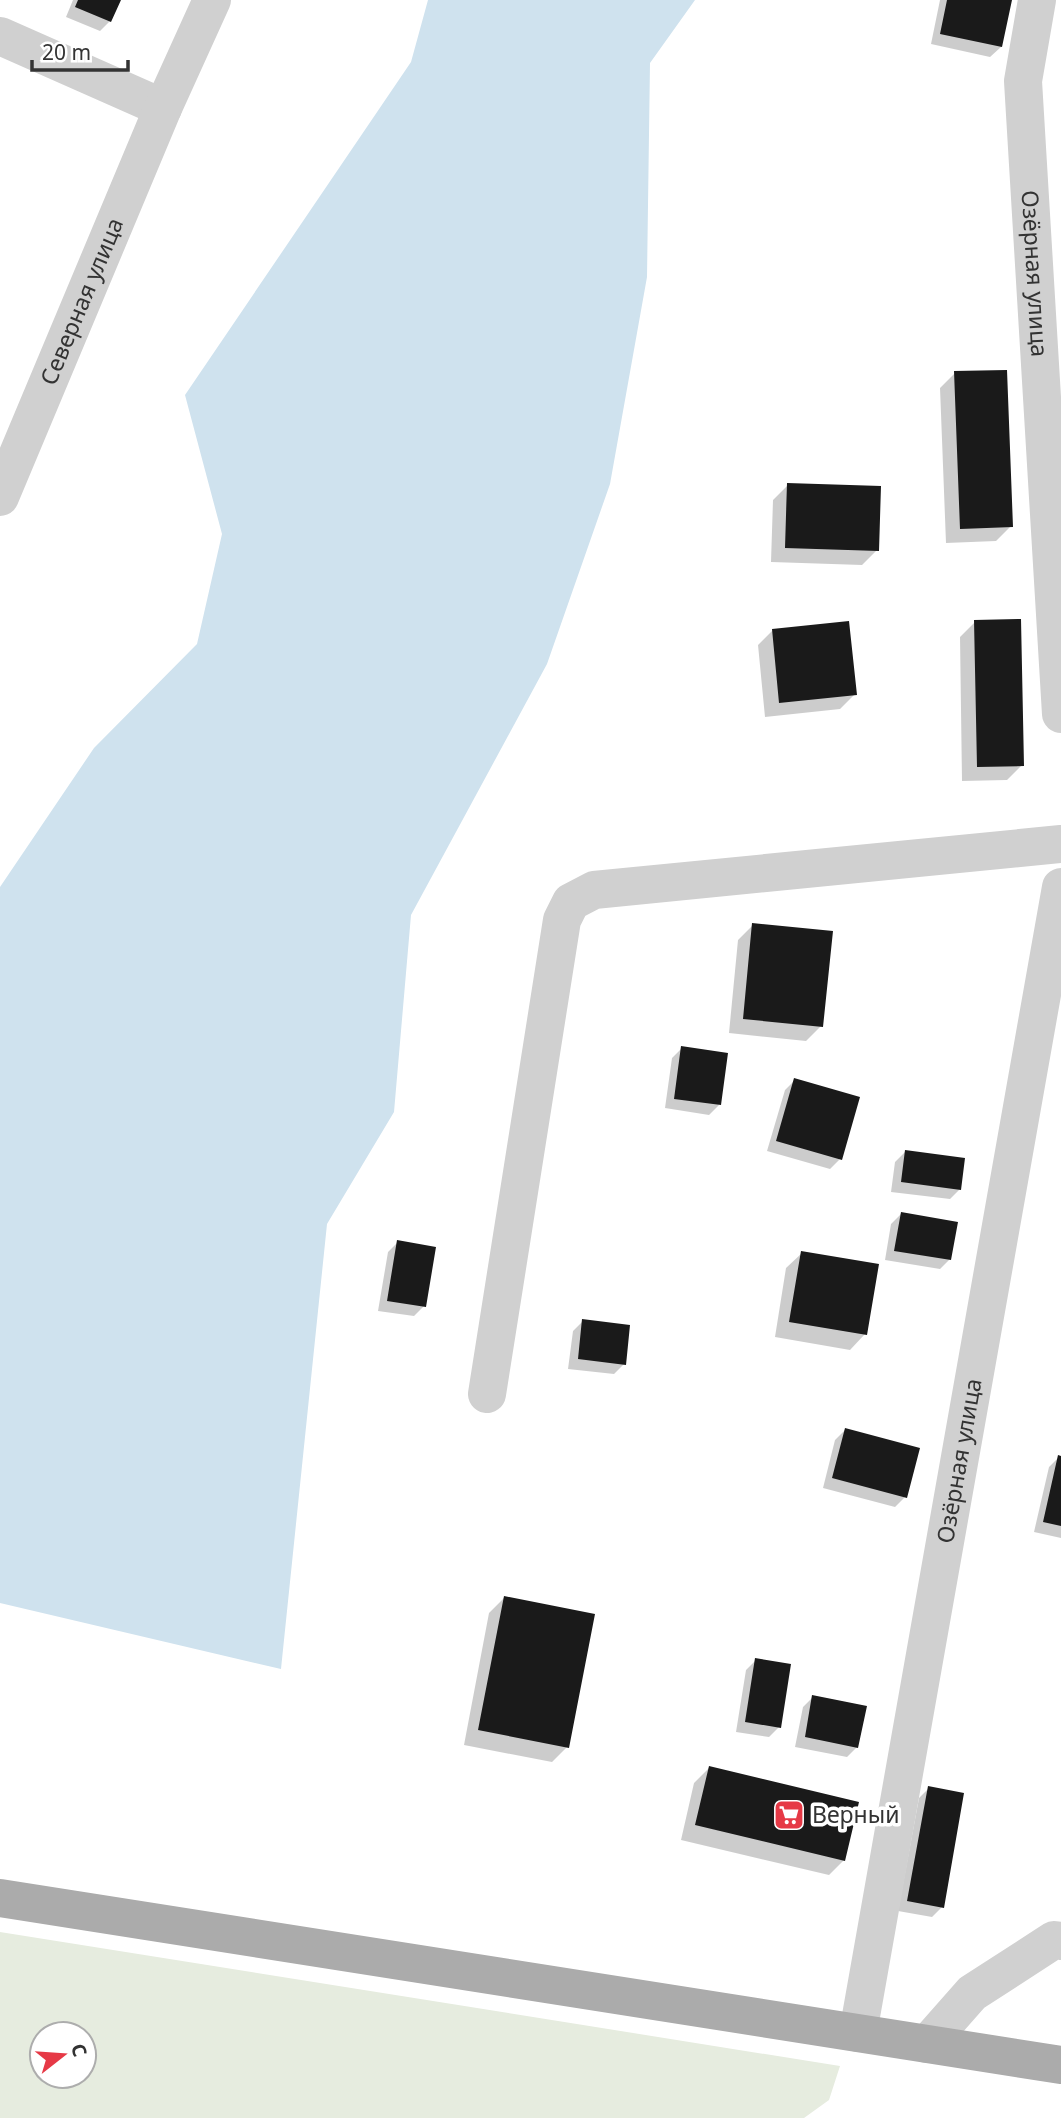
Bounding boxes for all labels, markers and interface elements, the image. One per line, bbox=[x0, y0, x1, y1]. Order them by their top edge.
scale bar bbox=[32, 28, 128, 72]
text: 20 m bbox=[42, 38, 91, 66]
street label: Озёрная улица bbox=[1015, 189, 1057, 358]
street label: Северная улица bbox=[32, 213, 130, 390]
street label: Озёрная улица bbox=[928, 1376, 989, 1546]
supermarket icon: Верный bbox=[772, 1798, 806, 1832]
place label: Верный bbox=[812, 1798, 899, 1830]
north arrow bbox=[28, 2020, 98, 2090]
text: С bbox=[65, 2040, 93, 2060]

